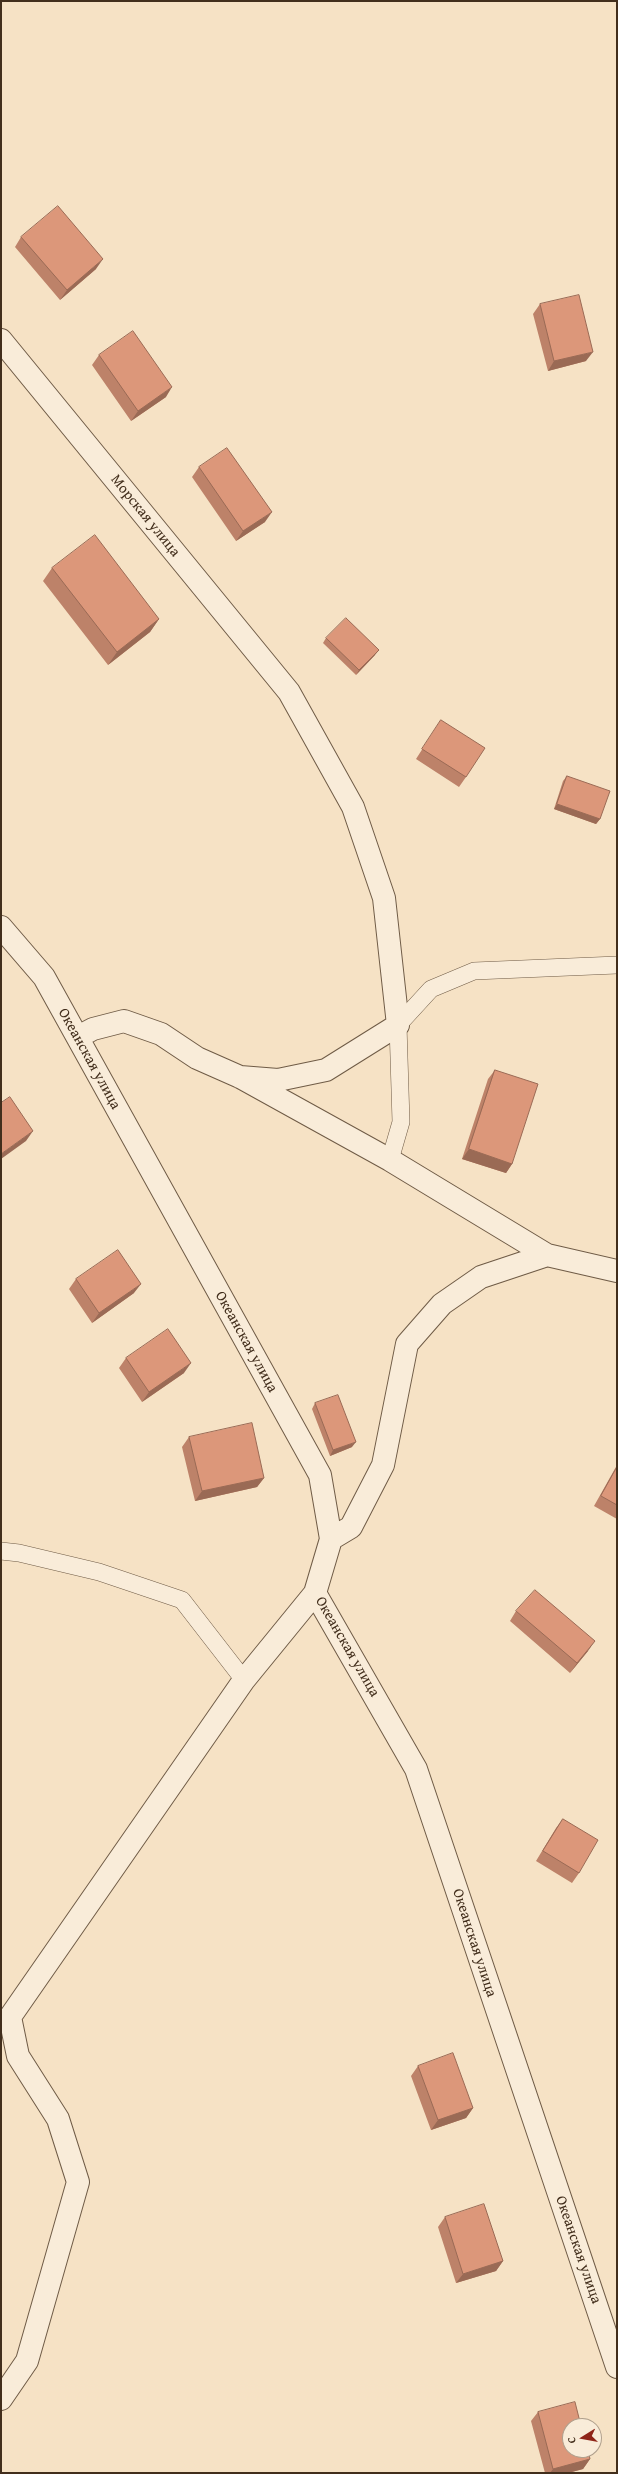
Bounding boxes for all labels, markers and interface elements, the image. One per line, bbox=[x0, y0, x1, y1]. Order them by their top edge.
street label: Морская улица bbox=[106, 471, 184, 561]
street label: Океанская улица bbox=[54, 1005, 124, 1113]
street label: Океанская улица bbox=[211, 1288, 281, 1396]
street label: Океанская улица bbox=[311, 1594, 383, 1700]
street label: Океанская улица bbox=[448, 1887, 500, 1999]
street label: Океанская улица bbox=[551, 2194, 605, 2306]
north arrow bbox=[562, 2418, 602, 2458]
text: С bbox=[563, 2436, 580, 2445]

